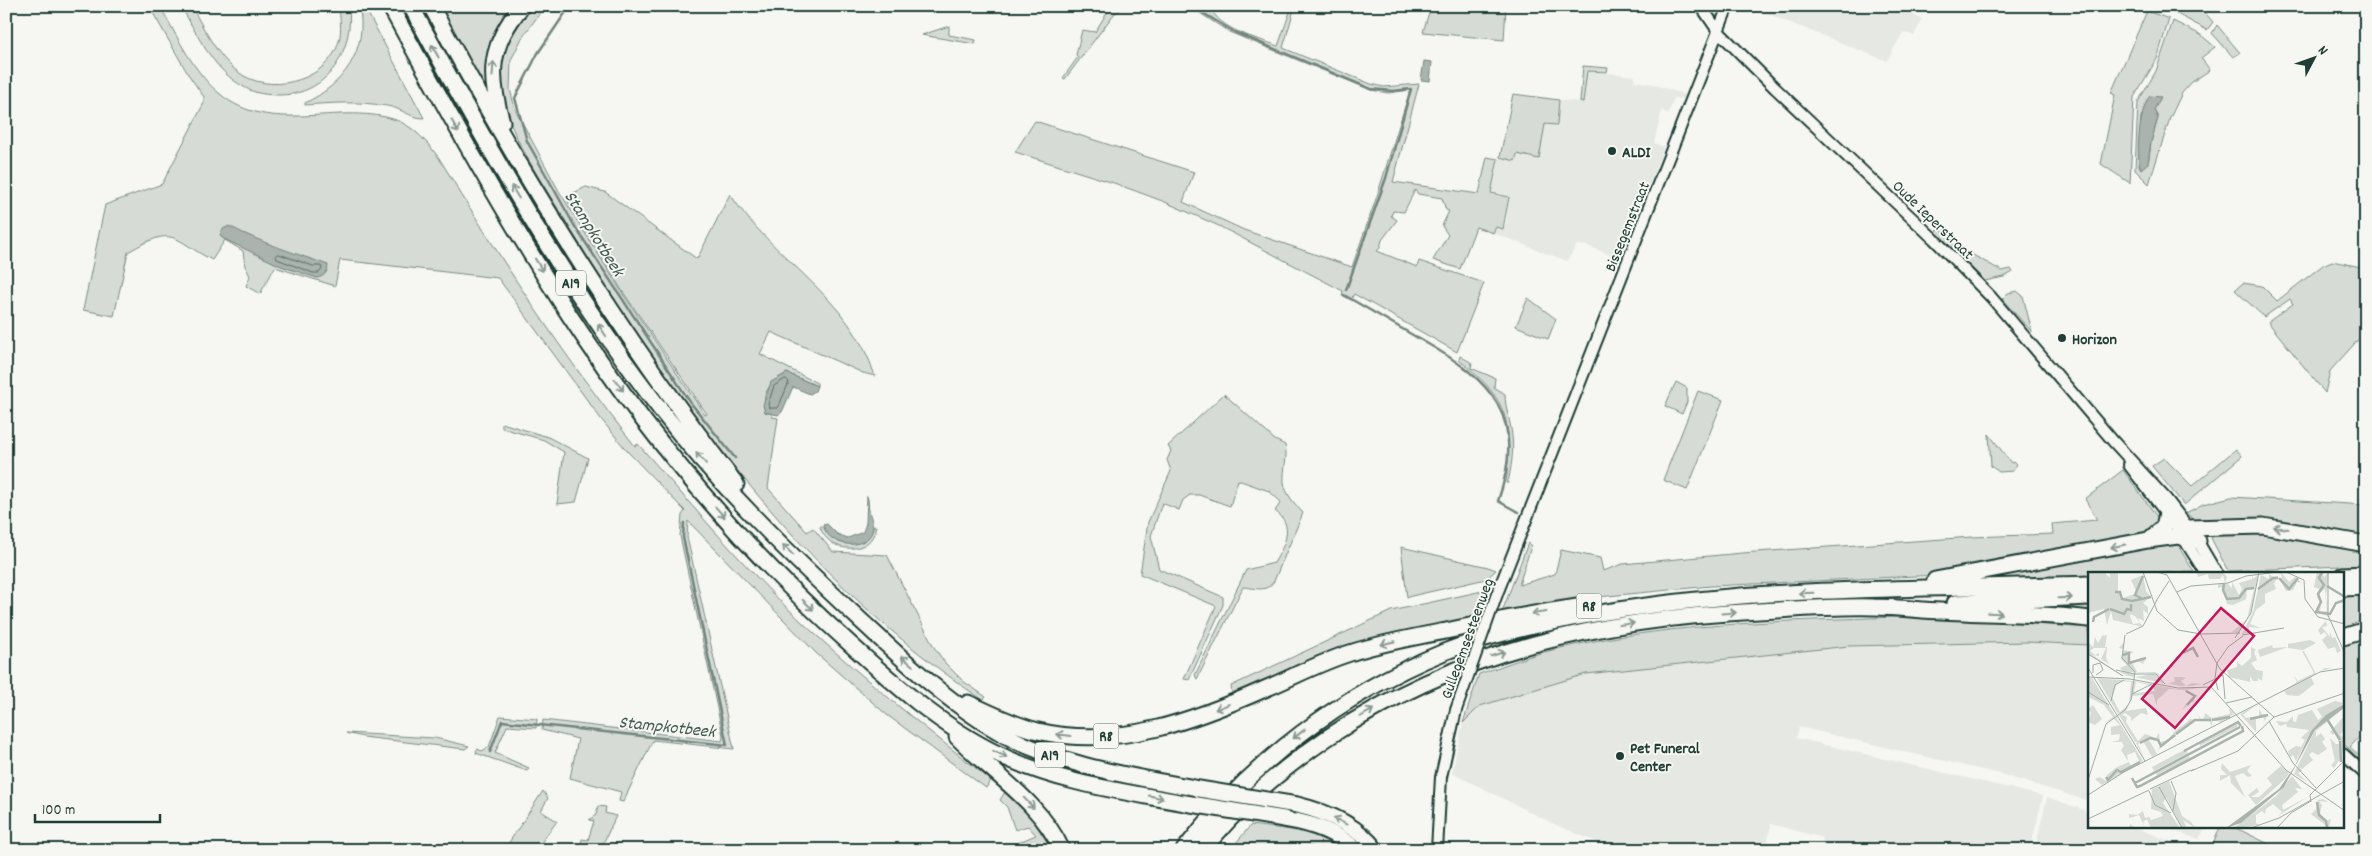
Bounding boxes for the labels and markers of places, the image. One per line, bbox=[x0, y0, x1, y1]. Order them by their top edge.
place label: ALDI bbox=[1622, 142, 1652, 165]
marker: ALDI bbox=[1606, 145, 1618, 157]
place label: Horizon bbox=[2072, 329, 2117, 352]
marker: Horizon bbox=[2056, 332, 2068, 344]
place label: Pet Funeral Center bbox=[1630, 738, 1700, 779]
marker: Pet Funeral Center bbox=[1614, 750, 1626, 762]

